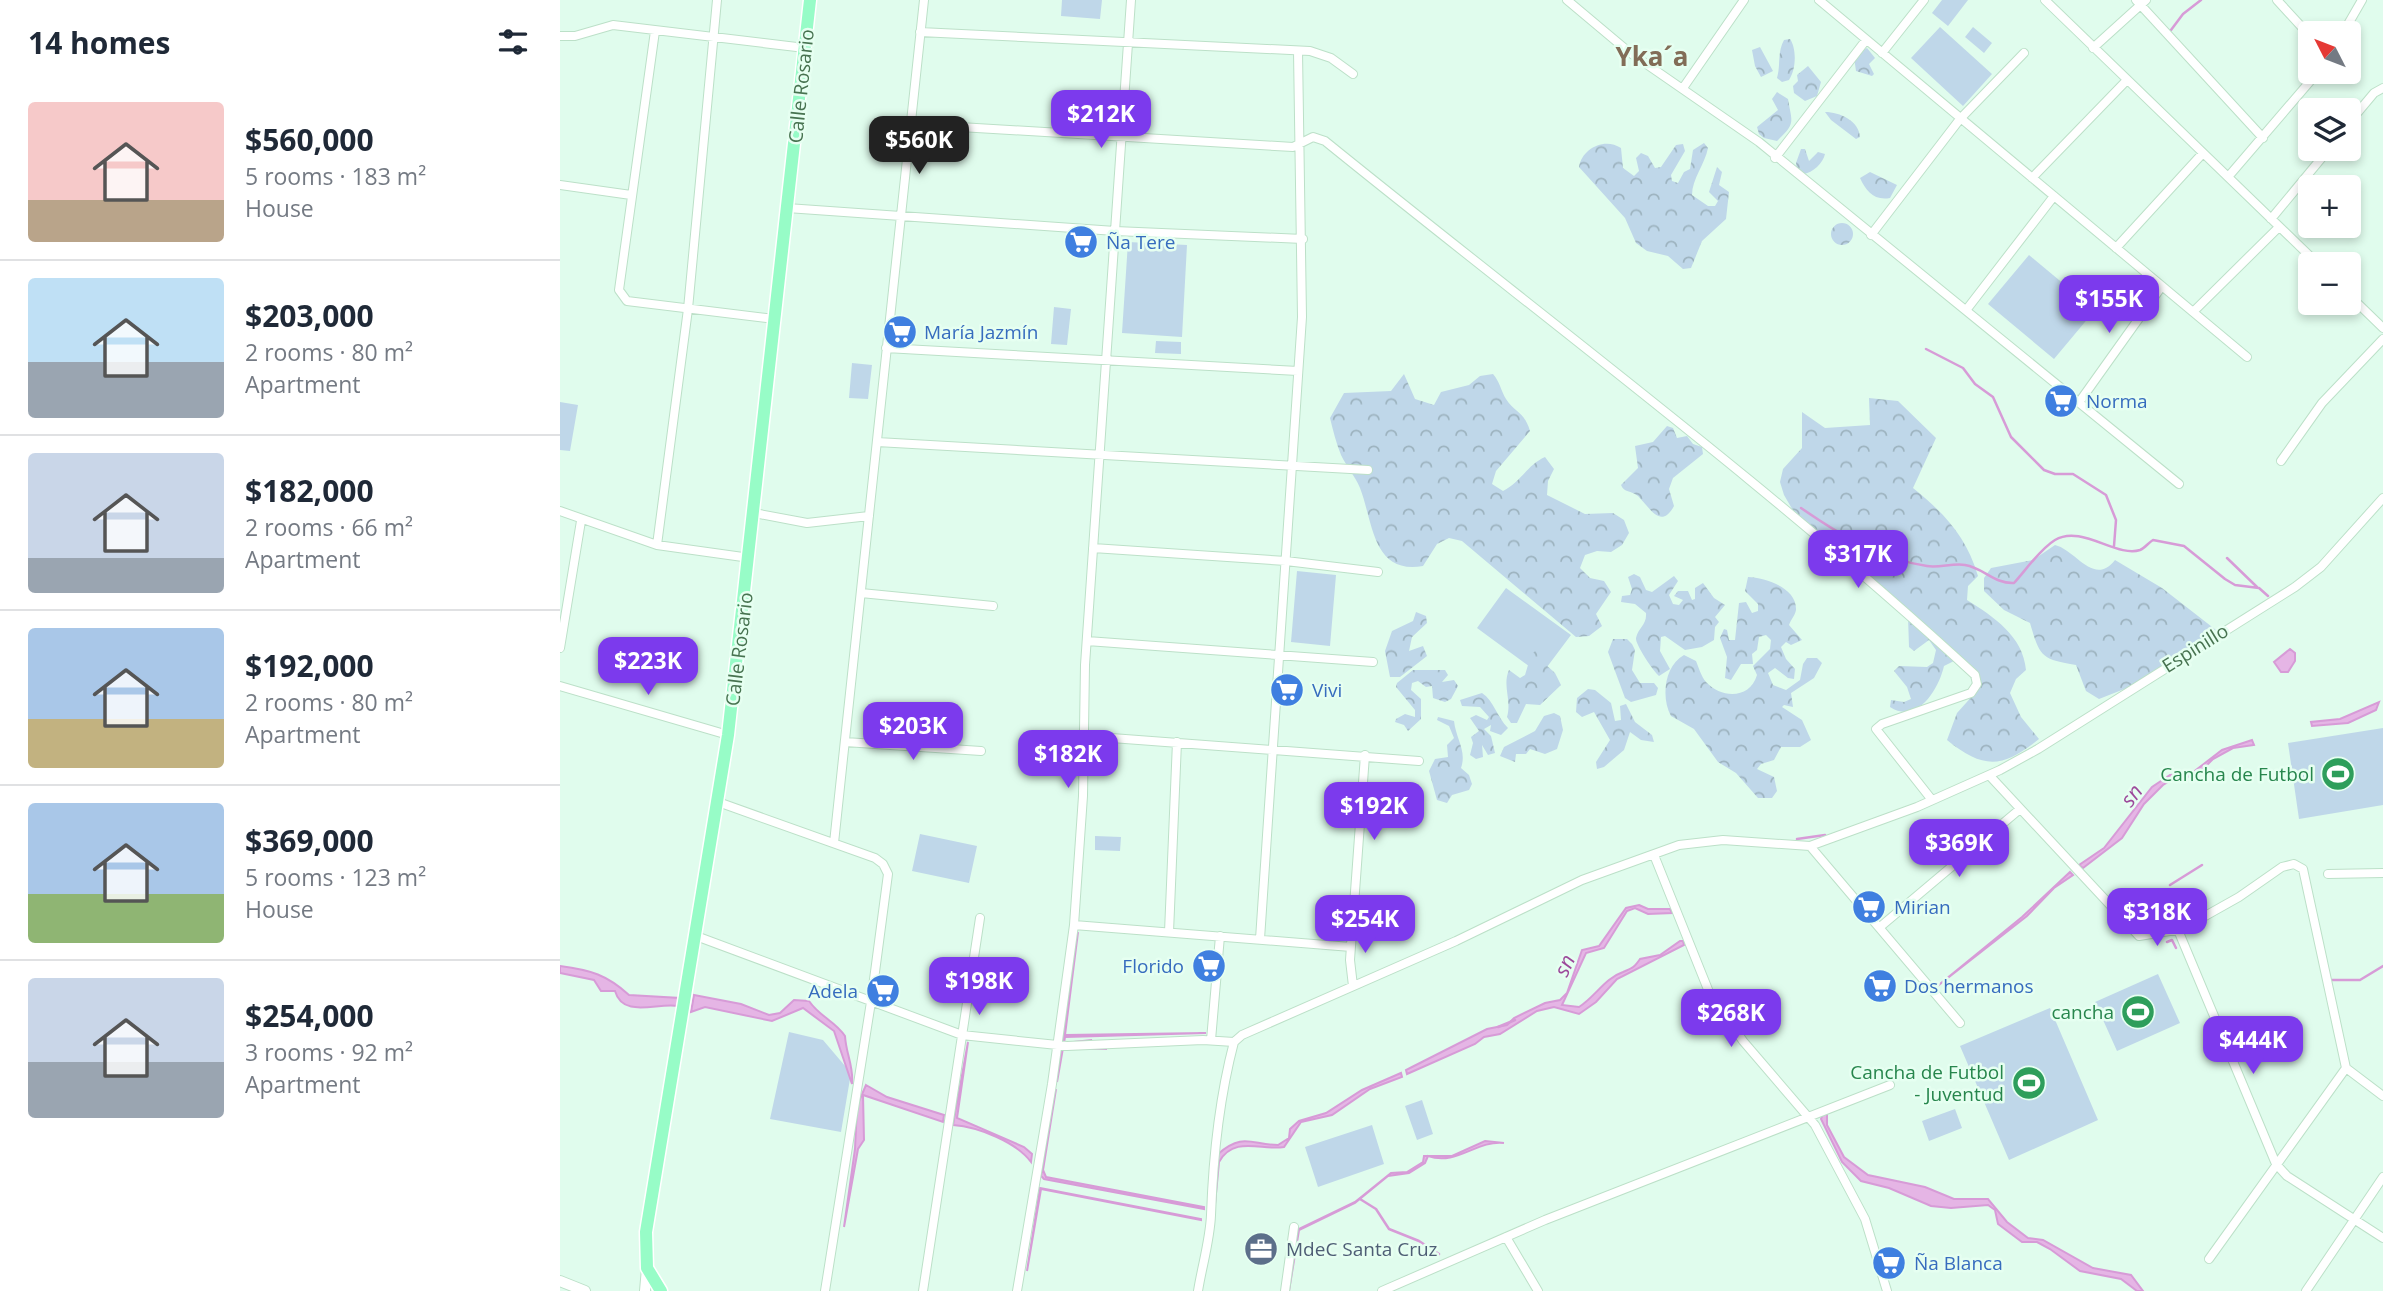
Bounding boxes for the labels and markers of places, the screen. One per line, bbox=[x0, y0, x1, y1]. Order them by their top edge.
pin: $212K bbox=[1052, 90, 1150, 150]
pin: $560K bbox=[870, 116, 968, 176]
supermarket icon: Ña Tere bbox=[1062, 223, 1100, 261]
place label: Ña Tere bbox=[1106, 229, 1175, 255]
pin: $155K bbox=[2060, 276, 2158, 335]
supermarket icon: María Jazmín bbox=[881, 313, 919, 351]
place label: María Jazmín bbox=[924, 319, 1038, 345]
supermarket icon: Norma bbox=[2042, 382, 2080, 420]
place label: Norma bbox=[2086, 388, 2148, 414]
pin: $317K bbox=[1809, 530, 1907, 590]
pin: $223K bbox=[599, 638, 697, 697]
supermarket icon: Vivi bbox=[1268, 671, 1306, 709]
place label: Vivi bbox=[1312, 677, 1342, 703]
pin: $203K bbox=[864, 702, 962, 762]
pin: $182K bbox=[1019, 730, 1117, 790]
sports icon: Cancha de Futbol bbox=[2319, 755, 2357, 793]
place label: Cancha de Futbol bbox=[2160, 761, 2314, 787]
pin: $192K bbox=[1325, 782, 1423, 842]
pin: $369K bbox=[1910, 820, 2008, 879]
supermarket icon: Mirian bbox=[1850, 888, 1888, 926]
pin: $318K bbox=[2108, 888, 2206, 948]
place label: Mirian bbox=[1894, 894, 1951, 920]
pin: $254K bbox=[1316, 895, 1414, 955]
supermarket icon: Florido bbox=[1190, 947, 1228, 985]
place label: Florido bbox=[1122, 953, 1184, 979]
pin: $198K bbox=[930, 958, 1028, 1017]
supermarket icon: Dos hermanos bbox=[1861, 967, 1899, 1005]
supermarket icon: Adela bbox=[864, 972, 902, 1010]
place label: Dos hermanos bbox=[1904, 973, 2034, 999]
place label: Adela bbox=[808, 978, 858, 1004]
pin: $268K bbox=[1682, 990, 1780, 1049]
sports icon: cancha bbox=[2119, 993, 2157, 1031]
place label: cancha bbox=[2051, 999, 2114, 1025]
pin: $444K bbox=[2204, 1016, 2302, 1076]
place label: Cancha de Futbol - Juventud bbox=[1850, 1059, 2004, 1107]
sports icon: Cancha de Futbol - Juventud bbox=[2010, 1064, 2048, 1102]
office icon: MdeC Santa Cruz bbox=[1242, 1230, 1280, 1268]
place label: MdeC Santa Cruz bbox=[1286, 1236, 1438, 1262]
supermarket icon: Ña Blanca bbox=[1870, 1244, 1908, 1282]
place label: Ña Blanca bbox=[1914, 1250, 2003, 1276]

